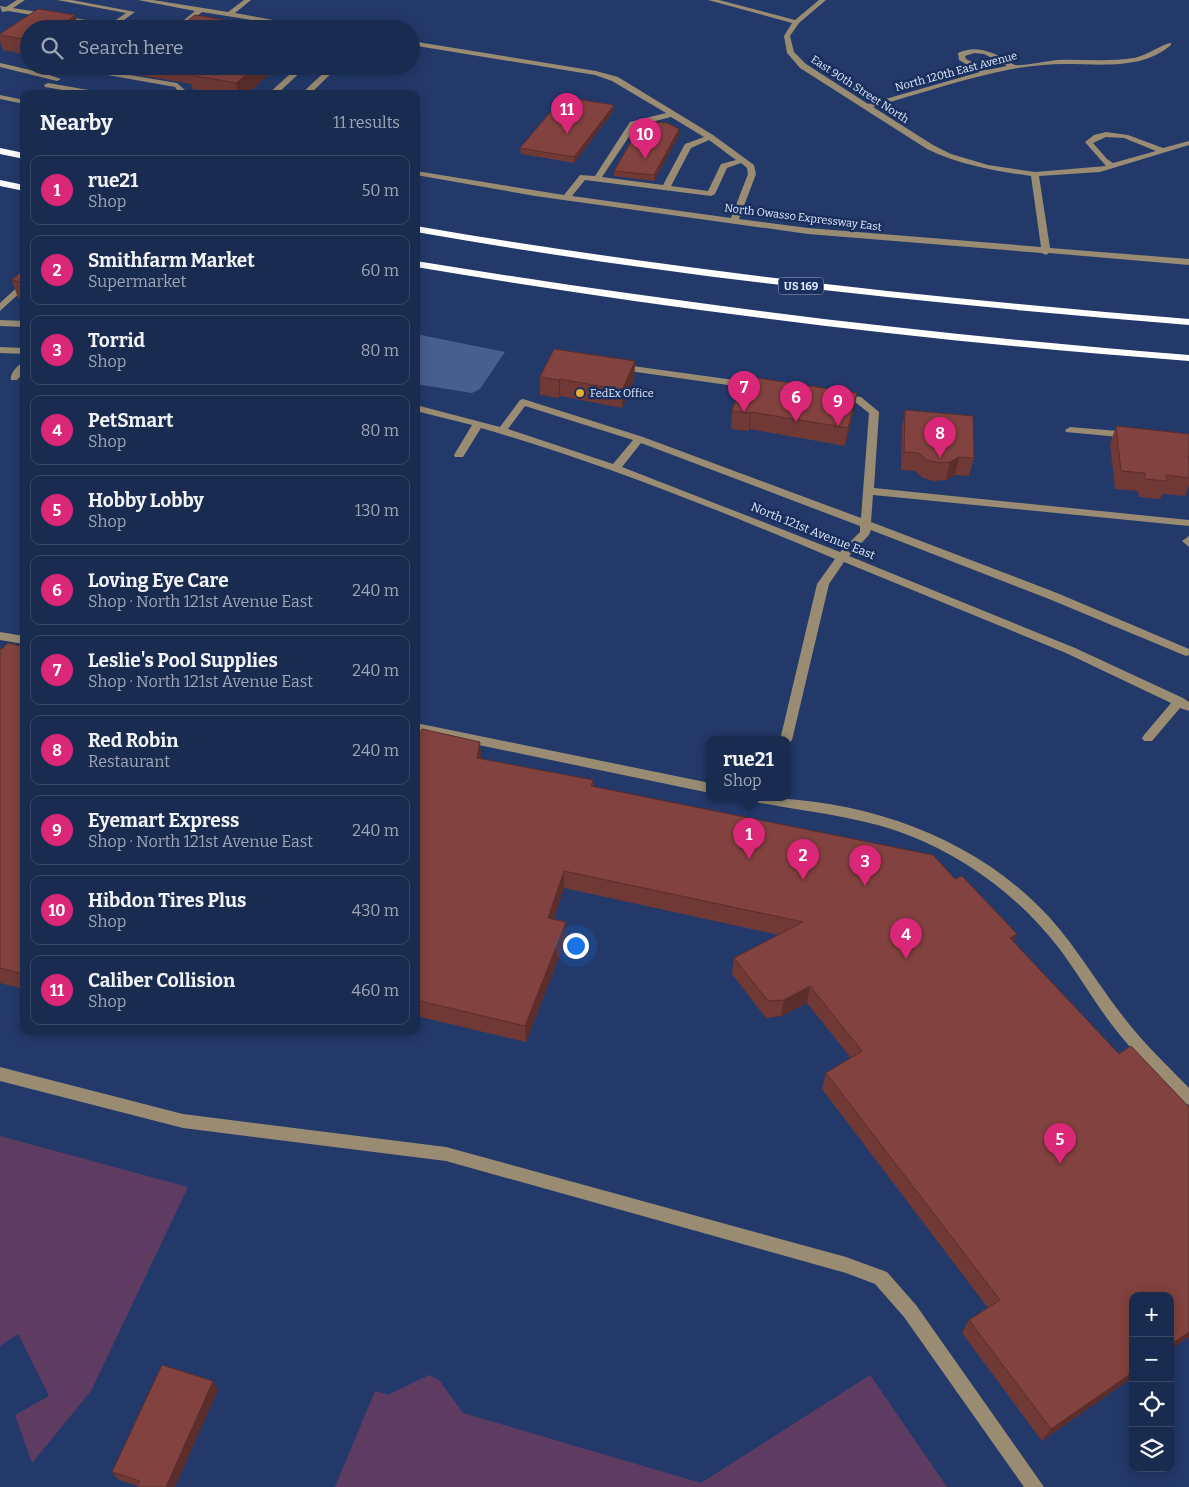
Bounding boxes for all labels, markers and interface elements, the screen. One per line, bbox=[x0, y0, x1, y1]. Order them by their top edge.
search box bbox=[20, 20, 420, 75]
icon: search bbox=[38, 34, 66, 62]
text: Search here bbox=[78, 36, 183, 59]
street label: North 120th East Avenue bbox=[894, 49, 1019, 94]
street label: East 90th Street North bbox=[808, 53, 911, 126]
pin: 11 bbox=[551, 93, 583, 134]
text: Nearby bbox=[40, 110, 113, 136]
text: 11 results bbox=[333, 113, 400, 132]
pin: 10 bbox=[629, 118, 661, 159]
text: rue21 bbox=[88, 169, 138, 192]
text: 1 bbox=[54, 181, 60, 200]
text: 50 m bbox=[362, 181, 399, 200]
text: Shop bbox=[88, 192, 126, 211]
street label: North Owasso Expressway East bbox=[724, 201, 882, 234]
text: Smithfarm Market bbox=[88, 249, 255, 272]
text: 2 bbox=[52, 261, 62, 280]
text: 60 m bbox=[361, 261, 399, 280]
text: Supermarket bbox=[88, 272, 186, 291]
road number: US 169 bbox=[778, 278, 824, 294]
text: Torrid bbox=[88, 329, 145, 352]
text: 3 bbox=[52, 341, 62, 360]
text: 80 m bbox=[361, 341, 399, 360]
text: Shop bbox=[88, 352, 126, 371]
pin: 7 bbox=[728, 371, 760, 412]
pin: 6 bbox=[780, 381, 812, 422]
pin: 9 bbox=[822, 385, 854, 426]
marker: FedEx Office bbox=[574, 387, 586, 399]
place label: FedEx Office bbox=[590, 387, 654, 400]
text: PetSmart bbox=[88, 409, 174, 432]
pin: 8 bbox=[924, 417, 956, 458]
text: 4 bbox=[52, 421, 62, 440]
text: 80 m bbox=[361, 421, 399, 440]
text: Shop bbox=[88, 432, 126, 451]
text: Hobby Lobby bbox=[88, 489, 204, 512]
street label: North 121st Avenue East bbox=[749, 500, 878, 563]
text: 5 bbox=[53, 501, 61, 520]
text: 130 m bbox=[355, 501, 399, 520]
text: Shop bbox=[88, 512, 126, 531]
text: Loving Eye Care bbox=[88, 569, 229, 592]
text: 6 bbox=[52, 581, 62, 600]
text: 240 m bbox=[352, 581, 399, 600]
text: Shop · North 121st Avenue East bbox=[88, 592, 313, 611]
text: Leslie's Pool Supplies bbox=[88, 649, 278, 672]
text: 7 bbox=[53, 661, 61, 680]
text: 240 m bbox=[352, 661, 399, 680]
text: Shop · North 121st Avenue East bbox=[88, 672, 313, 691]
text: Red Robin bbox=[88, 729, 178, 752]
popup bbox=[706, 736, 791, 801]
text: 8 bbox=[52, 741, 62, 760]
text: 240 m bbox=[352, 741, 399, 760]
text: rue21 bbox=[723, 748, 774, 771]
text: Restaurant bbox=[88, 752, 170, 771]
text: Shop bbox=[723, 771, 762, 790]
text: Eyemart Express bbox=[88, 809, 239, 832]
pin: 1 bbox=[733, 818, 765, 859]
text: 9 bbox=[52, 821, 62, 840]
text: 240 m bbox=[352, 821, 399, 840]
text: Shop · North 121st Avenue East bbox=[88, 832, 313, 851]
pin: 2 bbox=[787, 839, 819, 880]
pin: 3 bbox=[849, 845, 881, 886]
text: Hibdon Tires Plus bbox=[88, 889, 246, 912]
text: 10 bbox=[48, 901, 66, 920]
text: 430 m bbox=[352, 901, 399, 920]
text: Shop bbox=[88, 912, 126, 931]
pin: 4 bbox=[890, 918, 922, 959]
your location bbox=[563, 933, 589, 959]
text: Caliber Collision bbox=[88, 969, 235, 992]
text: 11 bbox=[50, 981, 64, 1000]
text: 460 m bbox=[352, 981, 399, 1000]
text: Shop bbox=[88, 992, 126, 1011]
pin: 5 bbox=[1044, 1123, 1076, 1164]
map controls bbox=[1129, 1292, 1174, 1472]
button: + bbox=[1129, 1292, 1174, 1337]
button: − bbox=[1129, 1337, 1174, 1382]
button: locate bbox=[1129, 1382, 1174, 1427]
button: layers bbox=[1129, 1427, 1174, 1472]

